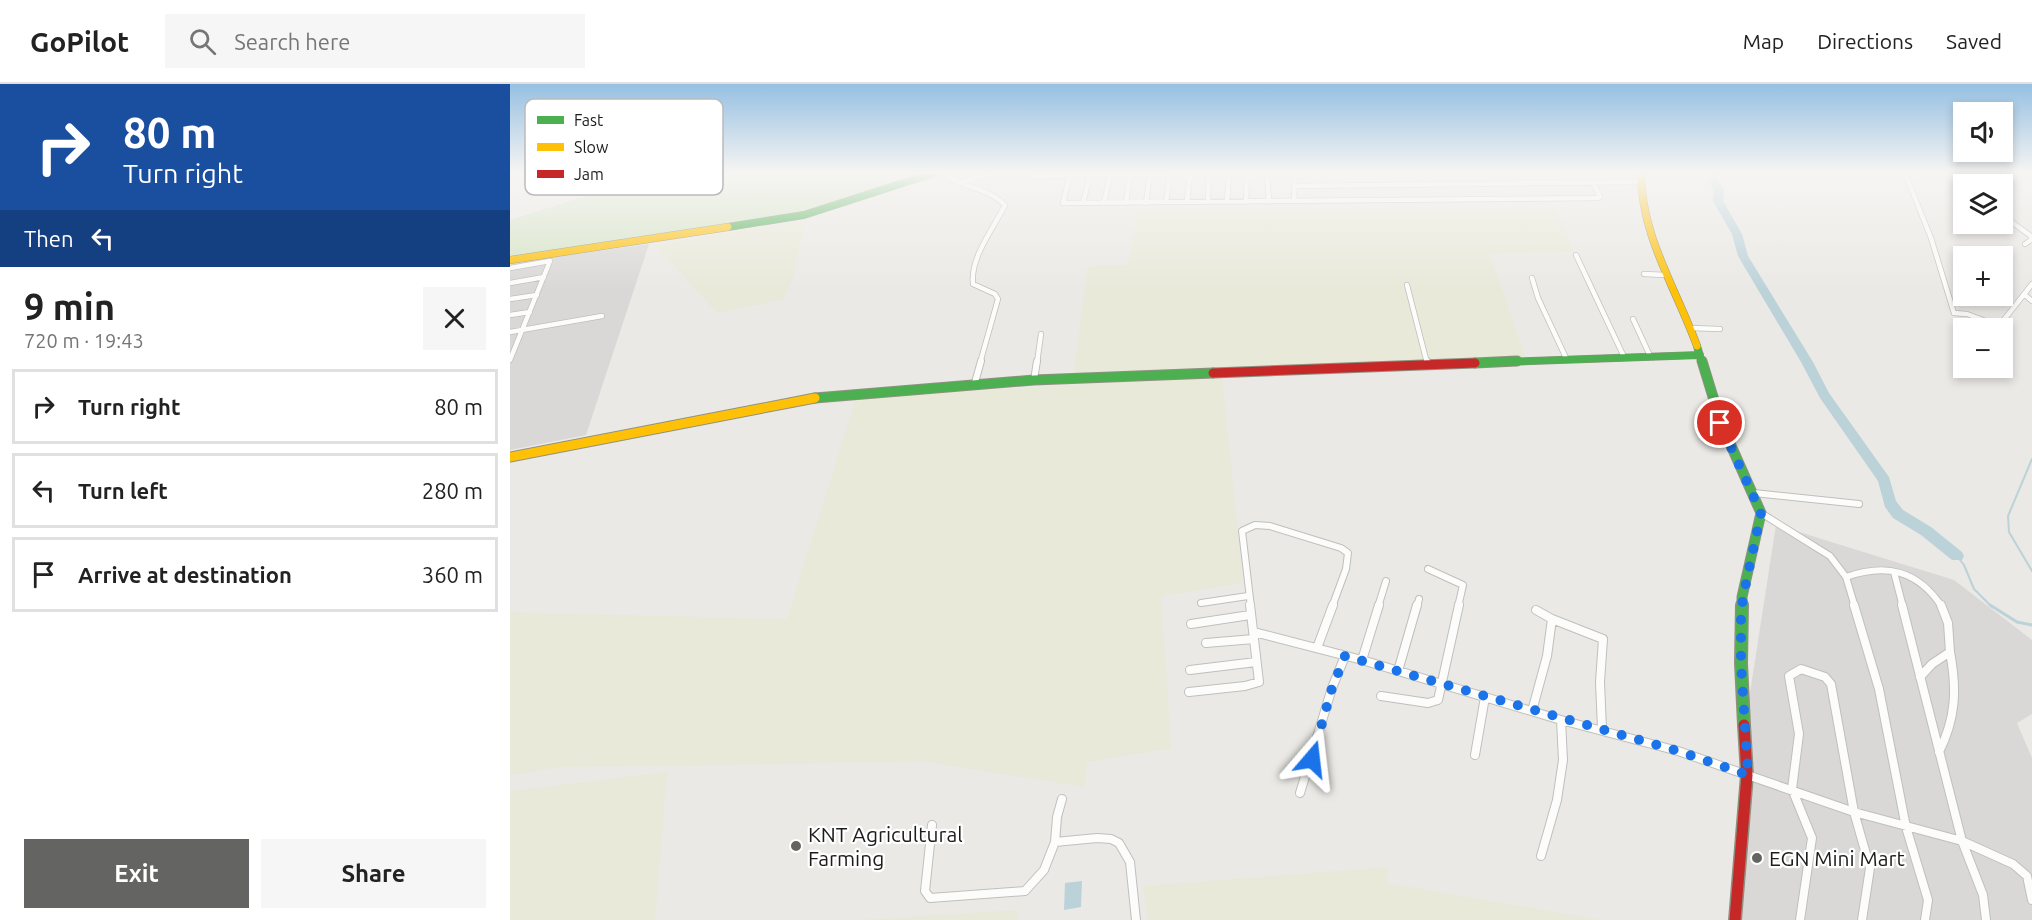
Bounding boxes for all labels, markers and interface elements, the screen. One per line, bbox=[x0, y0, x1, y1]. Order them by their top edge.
search box bbox=[165, 14, 585, 68]
icon: search bbox=[186, 25, 219, 58]
text: GoPilot bbox=[30, 26, 129, 57]
text: Search here bbox=[234, 29, 350, 54]
text: Map bbox=[1743, 29, 1784, 53]
text: Directions bbox=[1817, 29, 1913, 53]
text: Saved bbox=[1946, 29, 2002, 53]
legend bbox=[525, 99, 723, 195]
map controls bbox=[1953, 102, 2013, 378]
button: sound bbox=[1953, 102, 2013, 162]
icon: right bbox=[24, 108, 102, 186]
text: 80 m bbox=[123, 109, 217, 156]
text: Fast bbox=[574, 111, 604, 129]
text: Slow bbox=[574, 138, 609, 156]
text: Turn right bbox=[123, 158, 243, 188]
text: Jam bbox=[574, 165, 604, 183]
button: layers bbox=[1953, 174, 2013, 234]
icon: left bbox=[86, 222, 119, 255]
text: Then bbox=[24, 226, 74, 251]
button: + bbox=[1953, 246, 2013, 306]
text: 9 min bbox=[24, 286, 115, 327]
button: close bbox=[423, 287, 486, 350]
button: − bbox=[1953, 318, 2013, 378]
text: 720 m · 19:43 bbox=[24, 329, 144, 352]
icon: right bbox=[27, 390, 60, 423]
text: Turn right bbox=[78, 394, 180, 419]
text: 80 m bbox=[434, 394, 483, 419]
pin bbox=[1694, 397, 1745, 448]
icon: arrive bbox=[1703, 406, 1736, 439]
icon: left bbox=[27, 474, 60, 507]
text: Turn left bbox=[78, 478, 168, 503]
text: 280 m bbox=[422, 478, 483, 503]
icon: arrive bbox=[27, 558, 60, 591]
text: Arrive at destination bbox=[78, 562, 292, 587]
text: 360 m bbox=[422, 562, 483, 587]
position arrow bbox=[1280, 727, 1344, 791]
place label: KNT Agricultural Farming bbox=[808, 822, 963, 870]
button: Exit bbox=[24, 839, 249, 908]
button: Share bbox=[261, 839, 486, 908]
marker: KNT Agricultural Farming bbox=[789, 839, 803, 853]
place label: EGN Mini Mart bbox=[1769, 846, 1905, 870]
marker: EGN Mini Mart bbox=[1750, 851, 1764, 865]

